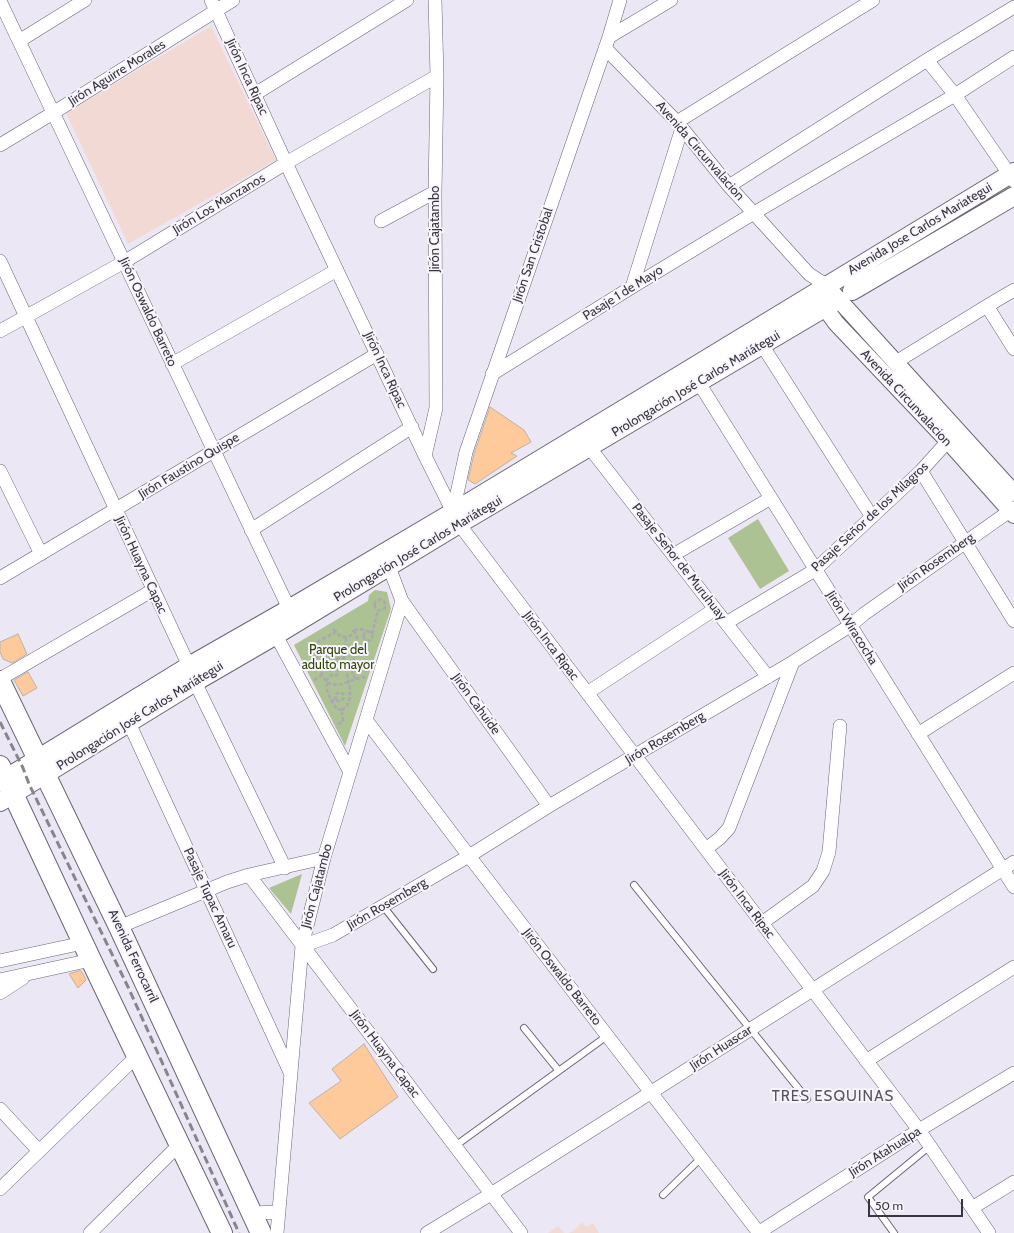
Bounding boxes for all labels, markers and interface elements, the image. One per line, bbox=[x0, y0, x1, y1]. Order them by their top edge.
street label: Jirón Inca Ripac bbox=[222, 36, 272, 118]
street label: Jirón Aguirre Morales bbox=[66, 37, 168, 109]
street label: Avenida Circunvalacion bbox=[653, 98, 747, 204]
street label: Jirón Los Manzanos bbox=[170, 170, 268, 238]
street label: Avenida Jose Carlos Mariategui bbox=[845, 180, 995, 278]
street label: Jirón Cajatambo bbox=[427, 186, 443, 272]
street label: Jirón San Cristobal bbox=[509, 205, 557, 305]
street label: Jirón Oswaldo Barreto bbox=[116, 255, 180, 369]
street label: Pasaje 1 de Mayo bbox=[580, 262, 666, 324]
street label: Prolongación José Carlos Mariátegui bbox=[609, 328, 783, 440]
street label: Jirón Inca Ripac bbox=[360, 329, 410, 411]
street label: Avenida Circunvalacion bbox=[857, 346, 955, 450]
street label: Jirón Faustino Quispe bbox=[136, 430, 242, 502]
street label: Pasaje Señor de los Milagros bbox=[808, 459, 932, 575]
street label: Prolongación José Carlos Mariátegui bbox=[331, 493, 505, 605]
street label: Pasaje Señor de Muruhuay bbox=[628, 500, 730, 624]
street label: Jirón Huayna Capac bbox=[112, 514, 170, 616]
street label: Jirón Rosemberg bbox=[895, 530, 977, 594]
street label: Jirón Wiracocha bbox=[823, 588, 881, 668]
street label: Jirón Inca Ripac bbox=[520, 608, 582, 684]
park label: Parque del adulto mayor bbox=[302, 642, 374, 673]
street label: Prolongación José Carlos Mariátegui bbox=[54, 658, 226, 774]
street label: Jirón Cahuide bbox=[449, 670, 503, 738]
street label: Jirón Rosemberg bbox=[622, 708, 708, 768]
street label: Jirón Cajatambo bbox=[298, 842, 336, 930]
street label: Pasaje Tupac Amaru bbox=[180, 845, 240, 951]
street label: Jirón Inca Ripac bbox=[716, 866, 778, 942]
street label: Jirón Rosemberg bbox=[344, 875, 430, 933]
street label: Avenida Ferrocarril bbox=[105, 907, 161, 1005]
street label: Jirón Oswaldo Barreto bbox=[519, 925, 605, 1029]
street label: Jirón Huayna Capac bbox=[347, 1007, 423, 1101]
street label: Jirón Huascar bbox=[687, 1022, 755, 1074]
district label: TRES ESQUINAS bbox=[772, 1088, 894, 1106]
street label: Jirón Atahualpa bbox=[846, 1124, 924, 1180]
scale bar bbox=[870, 1191, 965, 1217]
text: 50 m bbox=[875, 1198, 903, 1213]

